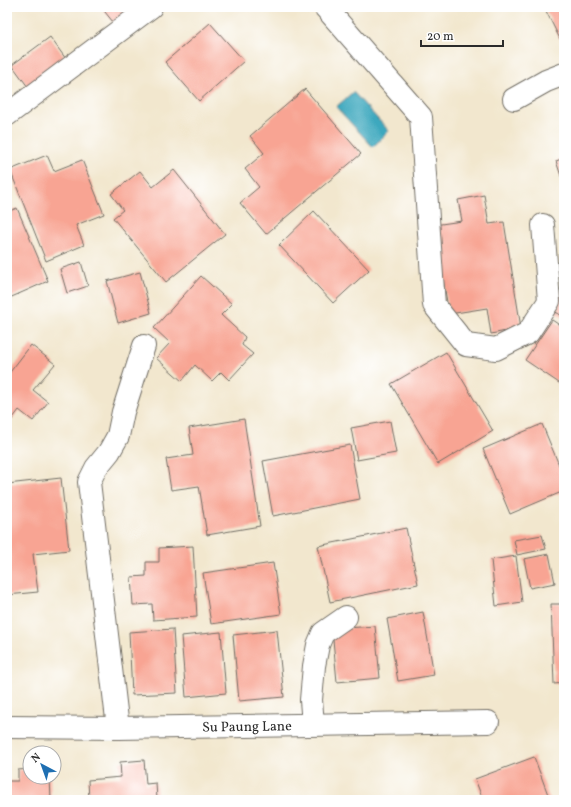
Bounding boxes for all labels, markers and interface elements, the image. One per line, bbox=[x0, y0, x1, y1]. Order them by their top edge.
scale bar bbox=[421, 22, 503, 48]
text: 20 m bbox=[427, 29, 454, 45]
street label: Su Paung Lane bbox=[202, 717, 292, 738]
north arrow bbox=[22, 745, 62, 785]
text: N bbox=[28, 750, 44, 767]

